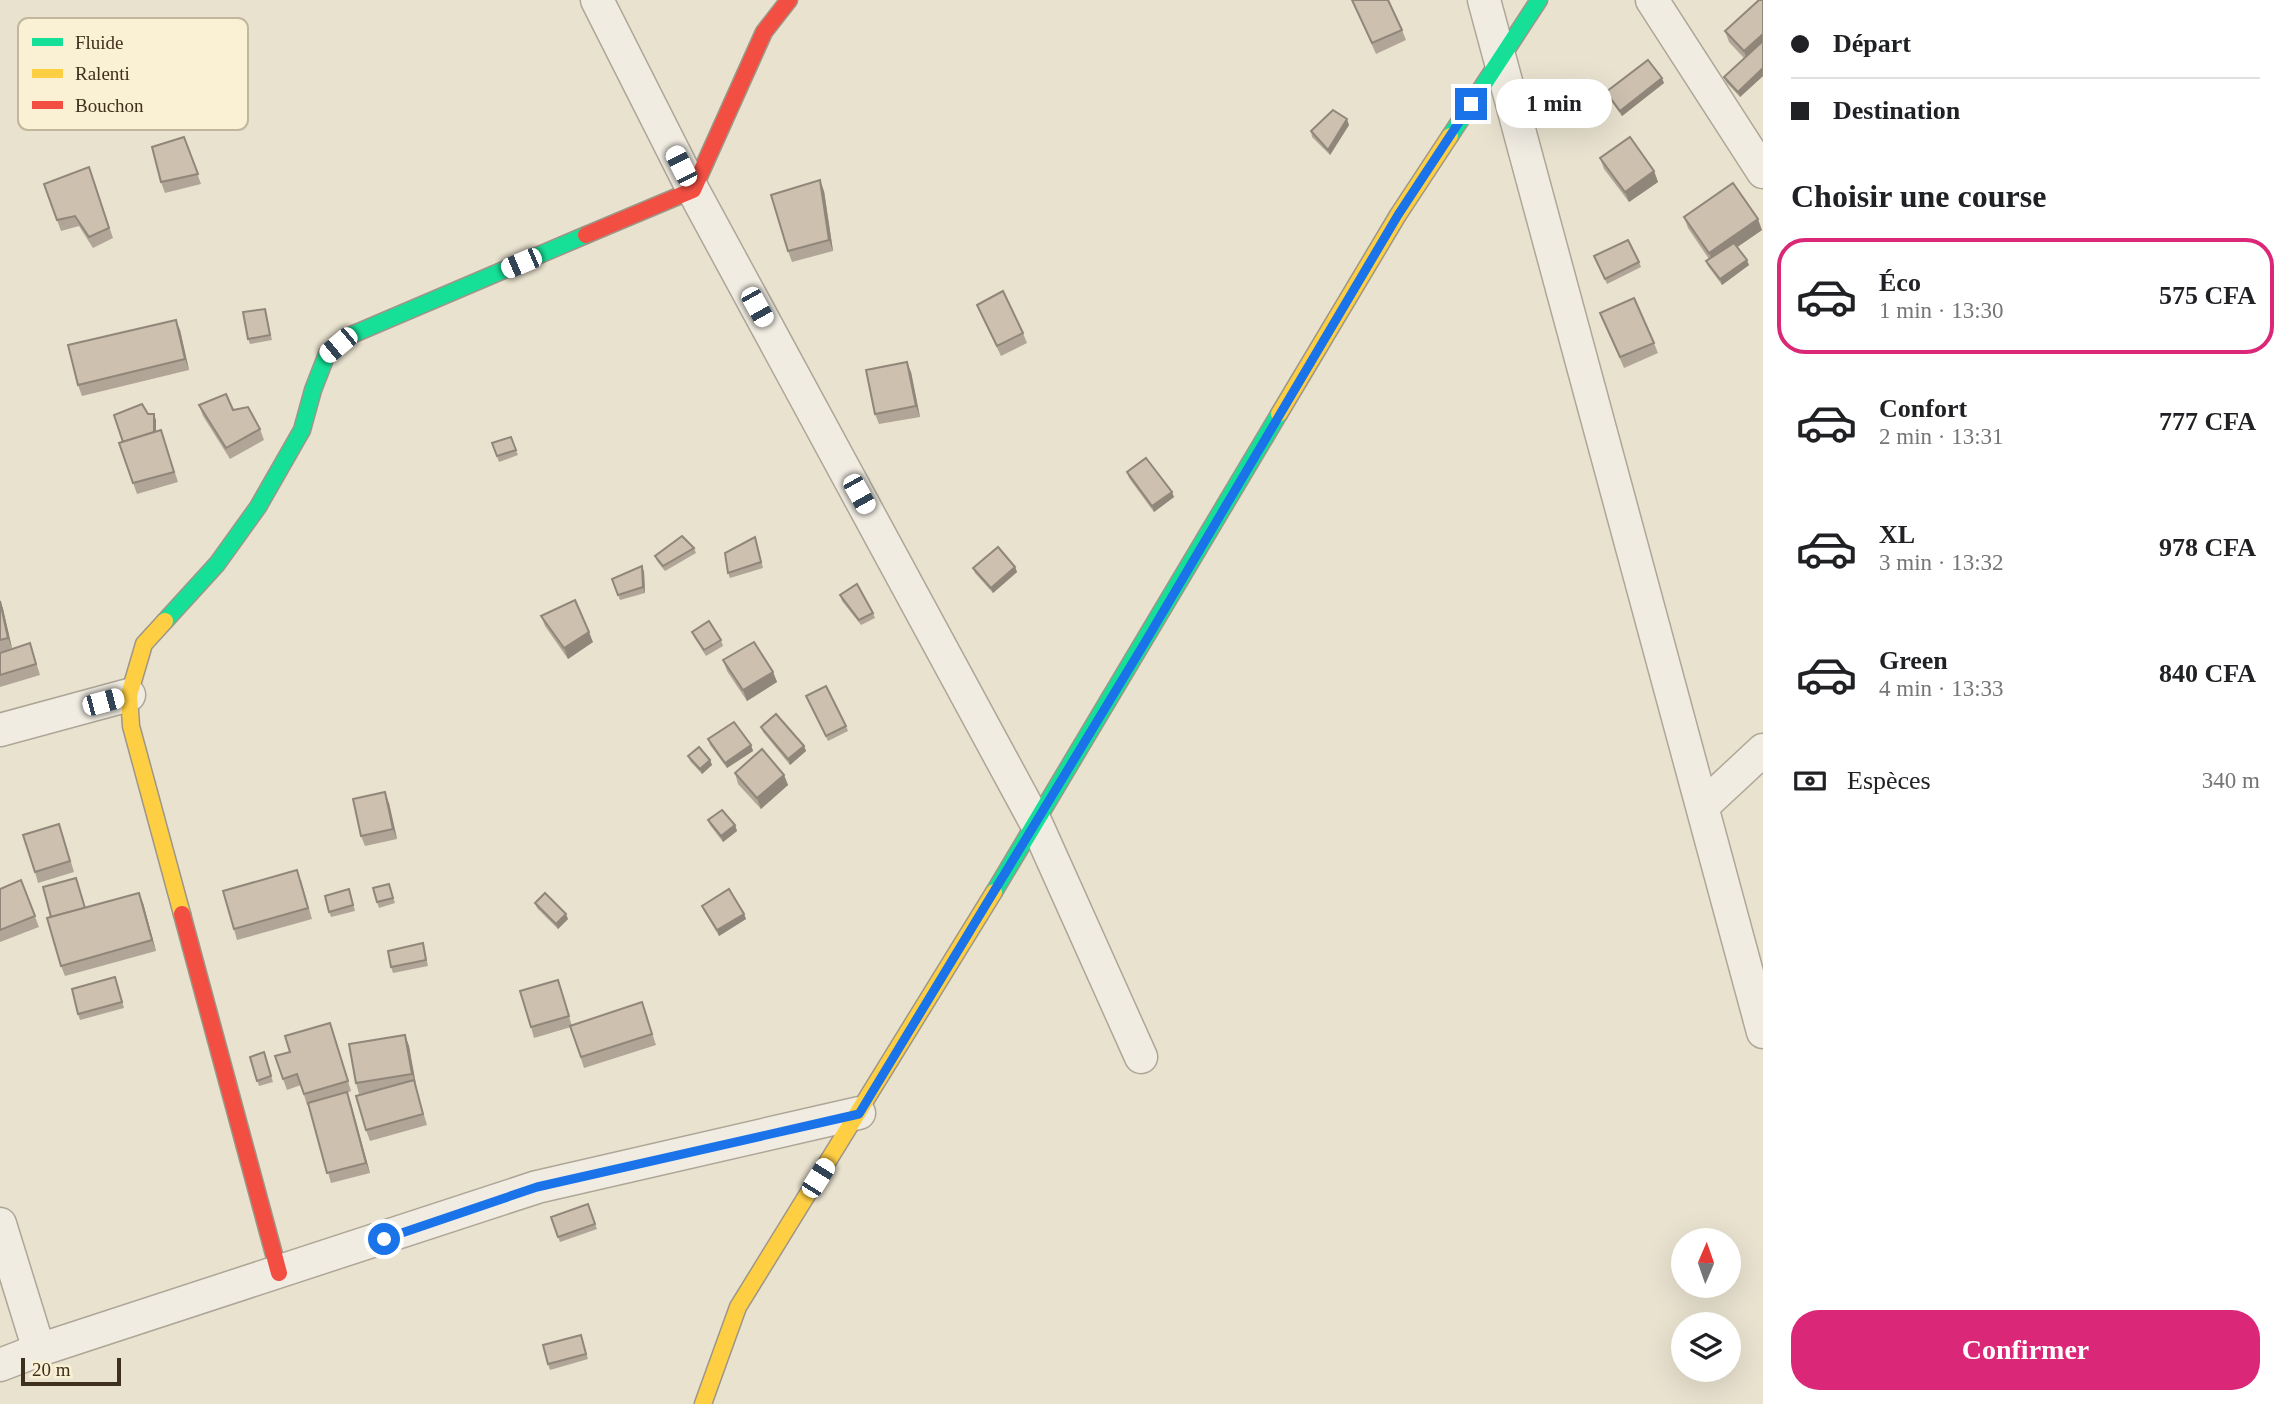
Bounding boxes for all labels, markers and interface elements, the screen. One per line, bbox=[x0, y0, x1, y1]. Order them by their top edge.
legend bbox=[18, 18, 248, 130]
text: Départ bbox=[1833, 29, 1911, 58]
text: Fluide bbox=[75, 32, 124, 53]
text: Ralenti bbox=[75, 63, 130, 84]
callout: 1 min bbox=[1496, 80, 1611, 128]
route end bbox=[1455, 88, 1487, 120]
text: 1 min bbox=[1526, 91, 1582, 116]
text: Bouchon bbox=[75, 95, 144, 116]
text: Destination bbox=[1833, 96, 1960, 125]
car bbox=[663, 143, 700, 189]
text: Choisir une course bbox=[1791, 178, 2046, 214]
car bbox=[498, 245, 545, 281]
icon: car bbox=[1795, 265, 1858, 328]
text: Éco bbox=[1879, 268, 1921, 297]
text: 575 CFA bbox=[2159, 281, 2256, 310]
car bbox=[738, 284, 777, 330]
text: 1 min · 13:30 bbox=[1879, 298, 2004, 323]
car bbox=[316, 323, 361, 367]
icon: car bbox=[1795, 391, 1858, 454]
text: Confort bbox=[1879, 394, 1967, 423]
text: 777 CFA bbox=[2159, 407, 2256, 436]
text: 2 min · 13:31 bbox=[1879, 424, 2004, 449]
car bbox=[840, 471, 879, 517]
icon: car bbox=[1795, 517, 1858, 580]
text: XL bbox=[1879, 520, 1915, 549]
text: 978 CFA bbox=[2159, 533, 2256, 562]
text: 3 min · 13:32 bbox=[1879, 550, 2004, 575]
icon: car bbox=[1795, 643, 1858, 706]
text: Green bbox=[1879, 646, 1948, 675]
text: 840 CFA bbox=[2159, 659, 2256, 688]
text: 4 min · 13:33 bbox=[1879, 676, 2004, 701]
car bbox=[80, 686, 127, 718]
icon: cash bbox=[1791, 762, 1829, 800]
text: Espèces bbox=[1847, 766, 1931, 795]
text: 340 m bbox=[2202, 768, 2260, 793]
car bbox=[798, 1155, 839, 1201]
route start bbox=[368, 1223, 400, 1255]
north arrow bbox=[1671, 1228, 1741, 1298]
map controls bbox=[1671, 1228, 1741, 1382]
button: Confirmer bbox=[1791, 1310, 2260, 1390]
button: layers bbox=[1671, 1312, 1741, 1382]
scale bar bbox=[21, 1355, 121, 1387]
text: 20 m bbox=[32, 1359, 71, 1380]

